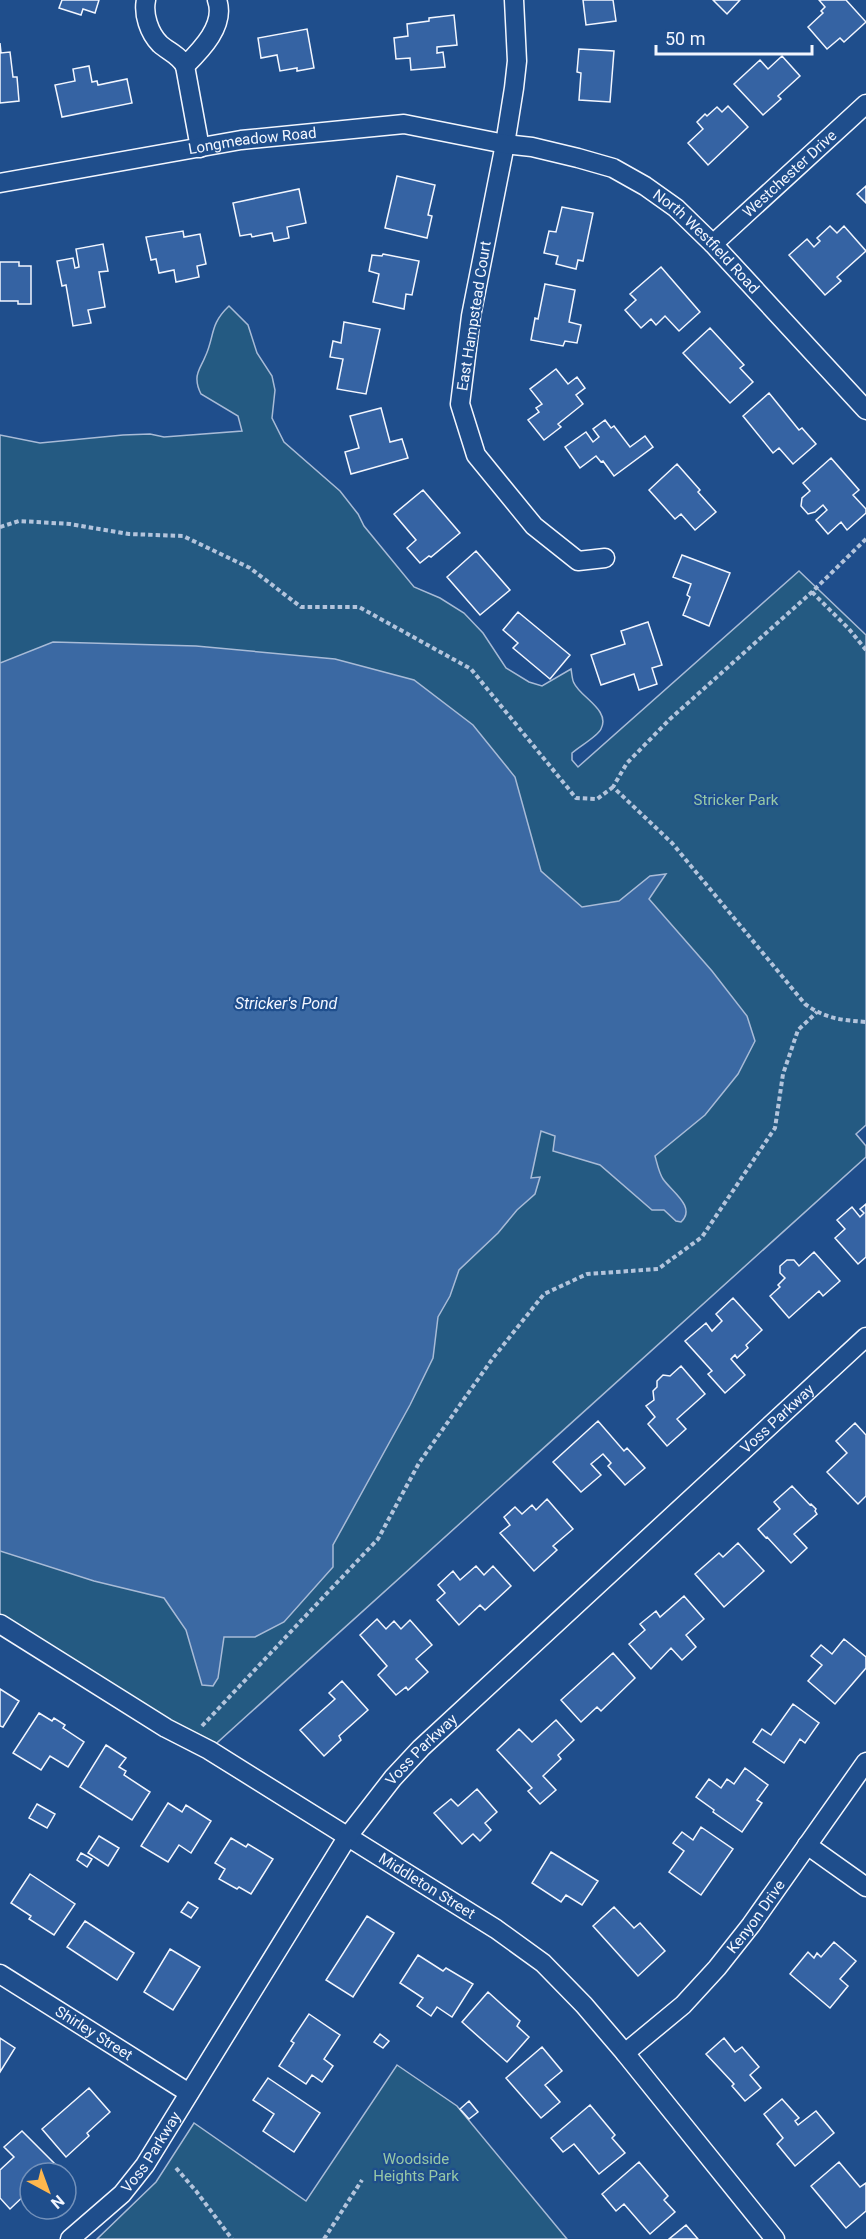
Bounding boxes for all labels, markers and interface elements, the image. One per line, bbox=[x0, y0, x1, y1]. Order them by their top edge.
scale bar bbox=[656, 18, 812, 56]
text: 50 m bbox=[665, 28, 705, 49]
street label: Longmeadow Road bbox=[187, 124, 317, 158]
street label: Westchester Drive bbox=[739, 126, 840, 221]
street label: North Westfield Road bbox=[649, 186, 763, 297]
street label: East Hampstead Court bbox=[453, 240, 495, 392]
park label: Stricker Park bbox=[694, 791, 779, 809]
water label: Stricker's Pond bbox=[235, 994, 338, 1013]
street label: Voss Parkway bbox=[737, 1380, 818, 1457]
street label: Voss Parkway bbox=[382, 1710, 461, 1789]
street label: Middleton Street bbox=[375, 1849, 479, 1923]
street label: Kenyon Drive bbox=[723, 1876, 789, 1957]
street label: Shirley Street bbox=[52, 2002, 136, 2064]
street label: Voss Parkway bbox=[118, 2108, 185, 2196]
park label: Woodside Heights Park bbox=[373, 2150, 459, 2185]
north arrow bbox=[18, 2161, 78, 2221]
text: N bbox=[47, 2191, 68, 2213]

